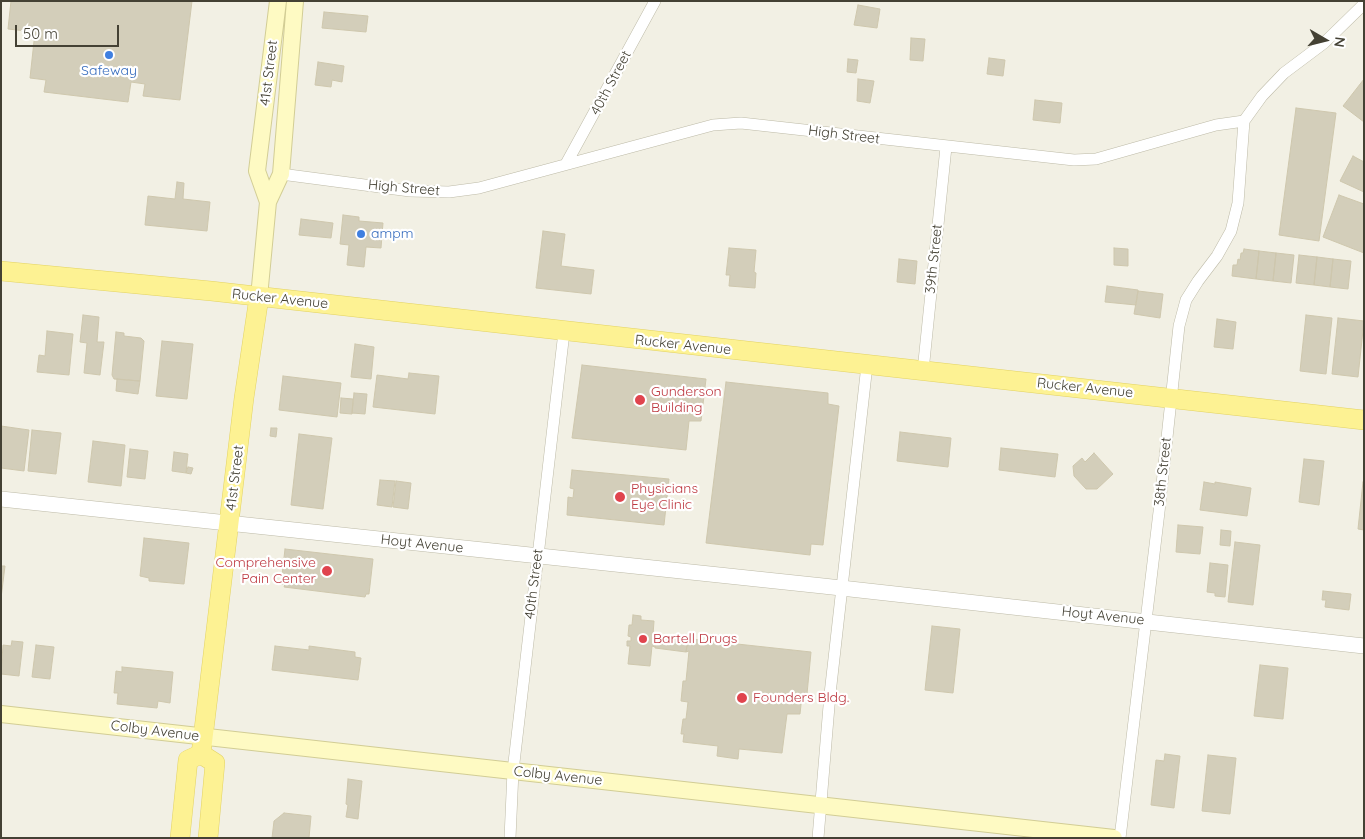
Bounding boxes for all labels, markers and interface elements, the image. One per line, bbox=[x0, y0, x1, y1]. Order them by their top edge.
scale bar bbox=[18, 15, 121, 47]
north arrow bbox=[1300, 15, 1350, 65]
text: 50 m bbox=[23, 24, 58, 43]
text: N bbox=[1330, 36, 1349, 48]
street label: 41st Street bbox=[257, 39, 281, 107]
street label: 40th Street bbox=[587, 48, 635, 118]
marker: Safeway bbox=[103, 49, 115, 61]
place label: Safeway bbox=[81, 63, 137, 79]
street label: High Street bbox=[807, 122, 881, 148]
street label: High Street bbox=[367, 177, 441, 199]
street label: 39th Street bbox=[922, 223, 946, 295]
place label: ampm bbox=[371, 226, 414, 242]
marker: ampm bbox=[355, 228, 367, 240]
street label: Rucker Avenue bbox=[231, 286, 329, 312]
street label: Rucker Avenue bbox=[634, 332, 732, 358]
street label: Rucker Avenue bbox=[1036, 375, 1134, 401]
place label: Gunderson Building bbox=[651, 384, 722, 417]
marker: Gunderson Building bbox=[633, 393, 647, 407]
street label: 38th Street bbox=[1151, 436, 1175, 508]
street label: 41st Street bbox=[223, 444, 247, 512]
place label: Physicians Eye Clinic bbox=[631, 481, 698, 514]
marker: Physicians Eye Clinic bbox=[613, 490, 627, 504]
street label: Hoyt Avenue bbox=[380, 531, 464, 557]
street label: 40th Street bbox=[521, 548, 547, 620]
place label: Comprehensive Pain Center bbox=[215, 555, 316, 588]
marker: Comprehensive Pain Center bbox=[320, 564, 334, 578]
street label: Hoyt Avenue bbox=[1061, 603, 1145, 629]
place label: Bartell Drugs bbox=[653, 631, 737, 647]
marker: Bartell Drugs bbox=[637, 633, 649, 645]
place label: Founders Bldg. bbox=[753, 690, 849, 706]
marker: Founders Bldg. bbox=[735, 691, 749, 705]
street label: Colby Avenue bbox=[110, 717, 200, 745]
street label: Colby Avenue bbox=[513, 763, 603, 789]

